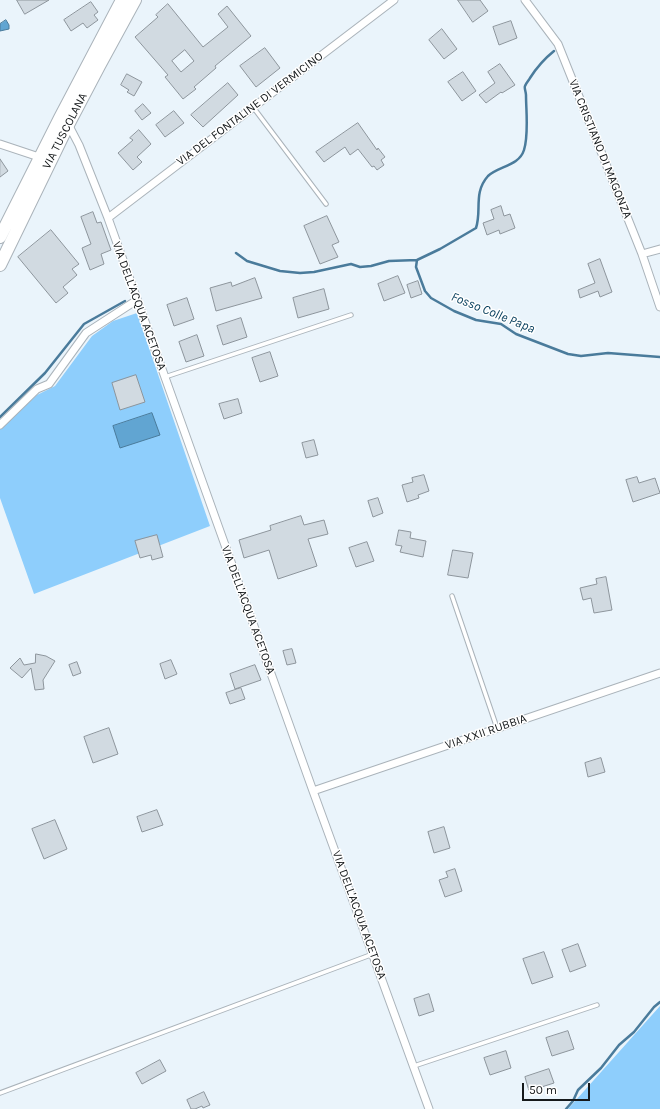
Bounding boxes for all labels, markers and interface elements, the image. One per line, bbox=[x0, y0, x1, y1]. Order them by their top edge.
street label: VIA DEL FONTALINE DI VERMICINO bbox=[174, 49, 326, 169]
street label: VIA CRISTIANO DI MAGONZA bbox=[565, 77, 635, 221]
street label: VIA TUSCOLANA bbox=[40, 90, 90, 172]
street label: VIA DELL'ACQUA ACETOSA bbox=[109, 240, 169, 372]
water label: Fosso Colle Papa bbox=[449, 289, 537, 337]
street label: VIA DELL'ACQUA ACETOSA bbox=[218, 544, 278, 676]
street label: VIA XXII RUBBIA bbox=[443, 711, 529, 753]
street label: VIA DELL'ACQUA ACETOSA bbox=[329, 849, 389, 981]
scale bar bbox=[524, 1075, 592, 1101]
text: 50 m bbox=[529, 1083, 557, 1097]

